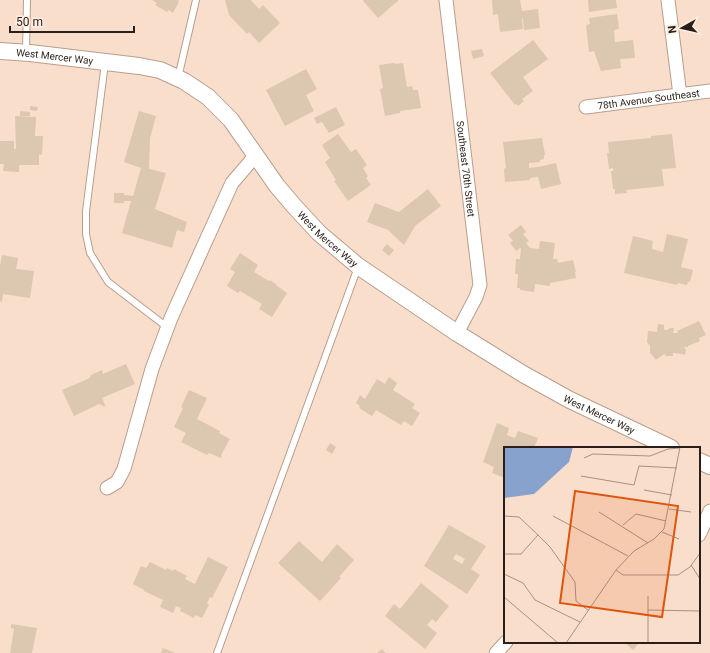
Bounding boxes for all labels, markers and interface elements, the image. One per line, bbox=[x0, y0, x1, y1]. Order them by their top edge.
scale bar bbox=[10, 8, 134, 34]
north arrow bbox=[662, 8, 702, 48]
text: 50 m bbox=[16, 15, 43, 29]
text: N bbox=[666, 24, 680, 34]
street label: West Mercer Way bbox=[16, 47, 94, 66]
street label: 78th Avenue Southeast bbox=[597, 87, 700, 111]
street label: Southeast 70th Street bbox=[455, 120, 477, 217]
street label: West Mercer Way bbox=[296, 209, 360, 269]
street label: West Mercer Way bbox=[562, 392, 637, 436]
inset map bbox=[504, 447, 700, 643]

